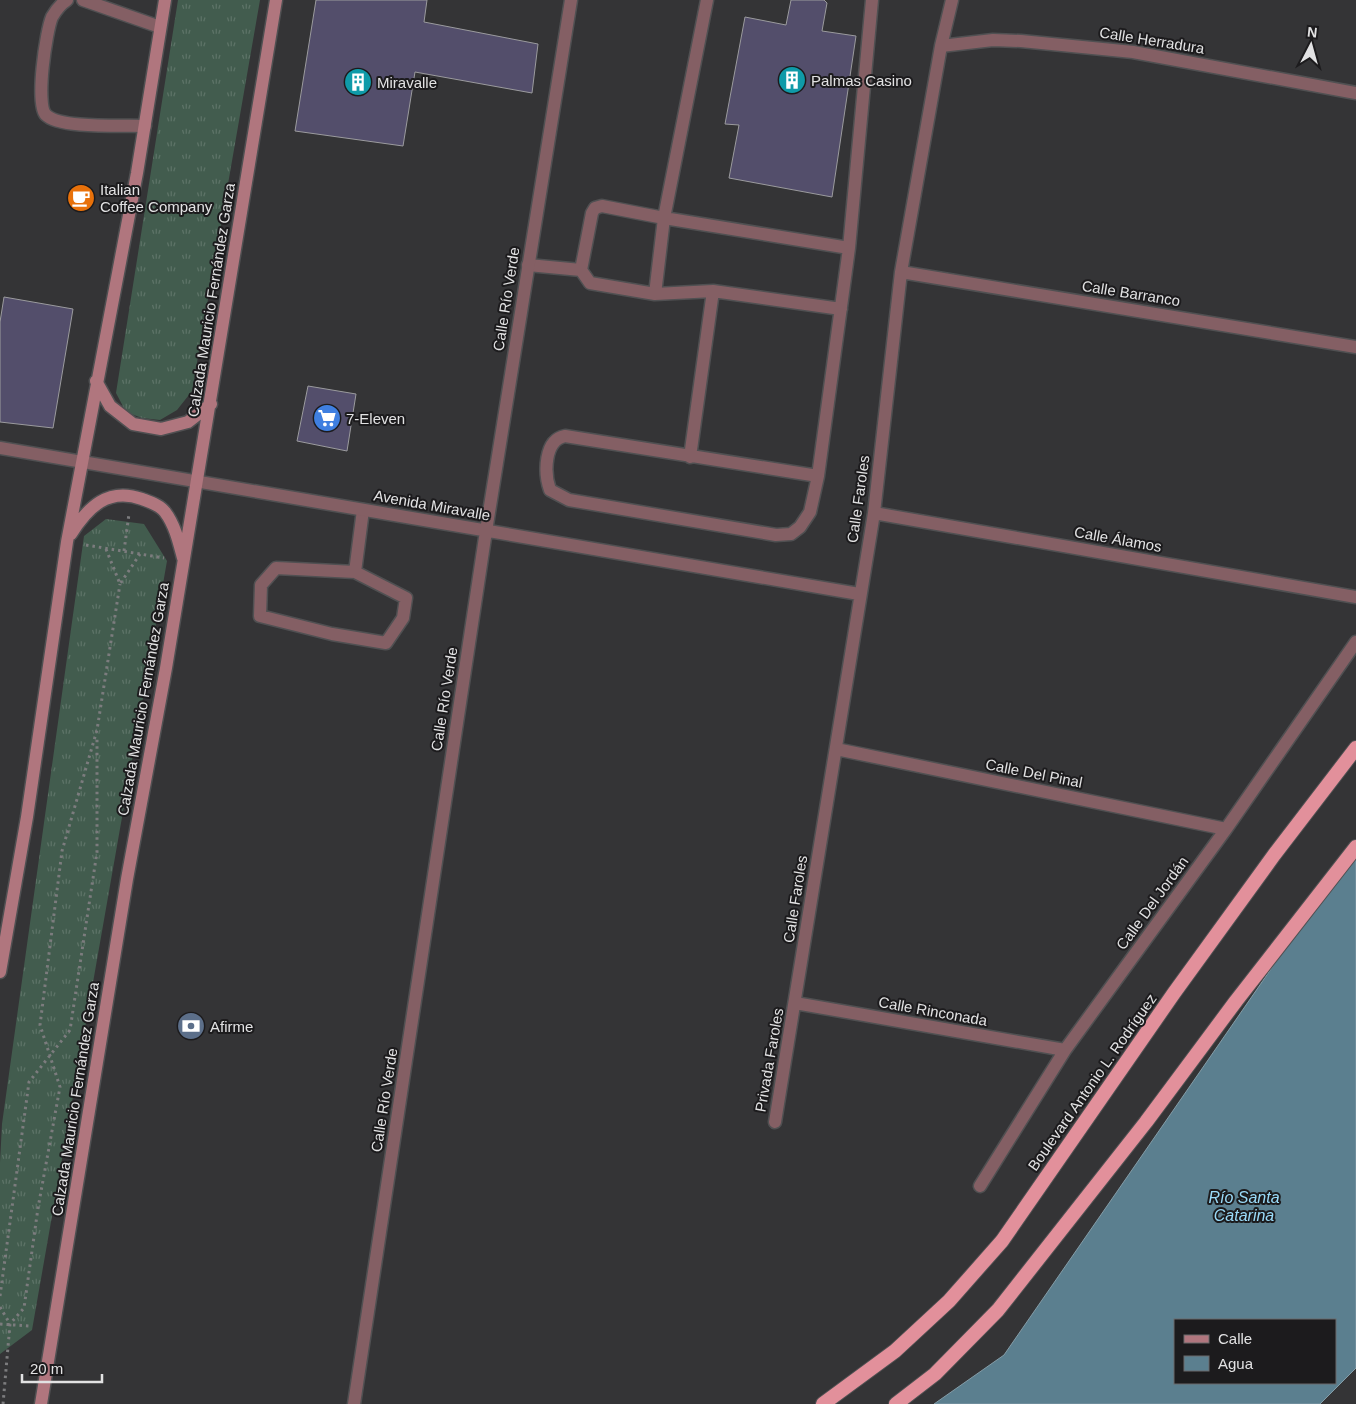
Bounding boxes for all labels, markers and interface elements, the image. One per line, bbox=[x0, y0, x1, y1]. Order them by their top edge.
north arrow bbox=[1286, 20, 1336, 70]
street label: Calle Herradura bbox=[1098, 23, 1206, 57]
text: N bbox=[1306, 24, 1318, 41]
building icon: Palmas Casino bbox=[777, 65, 807, 95]
building icon: Miravalle bbox=[343, 67, 373, 97]
place label: Palmas Casino bbox=[811, 72, 912, 89]
place label: Miravalle bbox=[377, 74, 437, 91]
place label: Italian Coffee Company bbox=[100, 181, 213, 215]
street label: Calzada Mauricio Fernández Garza bbox=[184, 181, 238, 418]
cafe icon: Italian Coffee Company bbox=[66, 183, 96, 213]
street label: Calle Río Verde bbox=[489, 246, 523, 352]
street label: Calle Barranco bbox=[1081, 277, 1181, 309]
supermarket icon: 7-Eleven bbox=[312, 403, 342, 433]
place label: 7-Eleven bbox=[346, 410, 405, 427]
street label: Calle Faroles bbox=[843, 454, 873, 544]
street label: Avenida Miravalle bbox=[372, 486, 492, 524]
street label: Calle Álamos bbox=[1073, 523, 1163, 555]
street label: Calzada Mauricio Fernández Garza bbox=[114, 580, 172, 817]
street label: Calle Río Verde bbox=[427, 646, 461, 752]
street label: Calle Del Pinal bbox=[984, 755, 1084, 791]
street label: Calle Del Jordán bbox=[1113, 853, 1191, 953]
street label: Calle Faroles bbox=[780, 854, 810, 944]
street label: Calzada Mauricio Fernández Garza bbox=[48, 980, 102, 1217]
street label: Boulevard Antonio L. Rodríguez bbox=[1024, 990, 1160, 1174]
street label: Calle Rinconada bbox=[877, 993, 989, 1029]
street label: Privada Faroles bbox=[752, 1007, 786, 1113]
bank icon: Afirme bbox=[176, 1011, 206, 1041]
place label: Afirme bbox=[210, 1018, 253, 1035]
street label: Calle Río Verde bbox=[367, 1047, 401, 1153]
water label: Río Santa Catarina bbox=[1208, 1189, 1280, 1224]
legend bbox=[1174, 1319, 1336, 1384]
text: Calle bbox=[1218, 1330, 1252, 1347]
scale bar bbox=[22, 1352, 102, 1384]
text: Agua bbox=[1218, 1355, 1254, 1372]
text: 20 m bbox=[30, 1360, 63, 1377]

